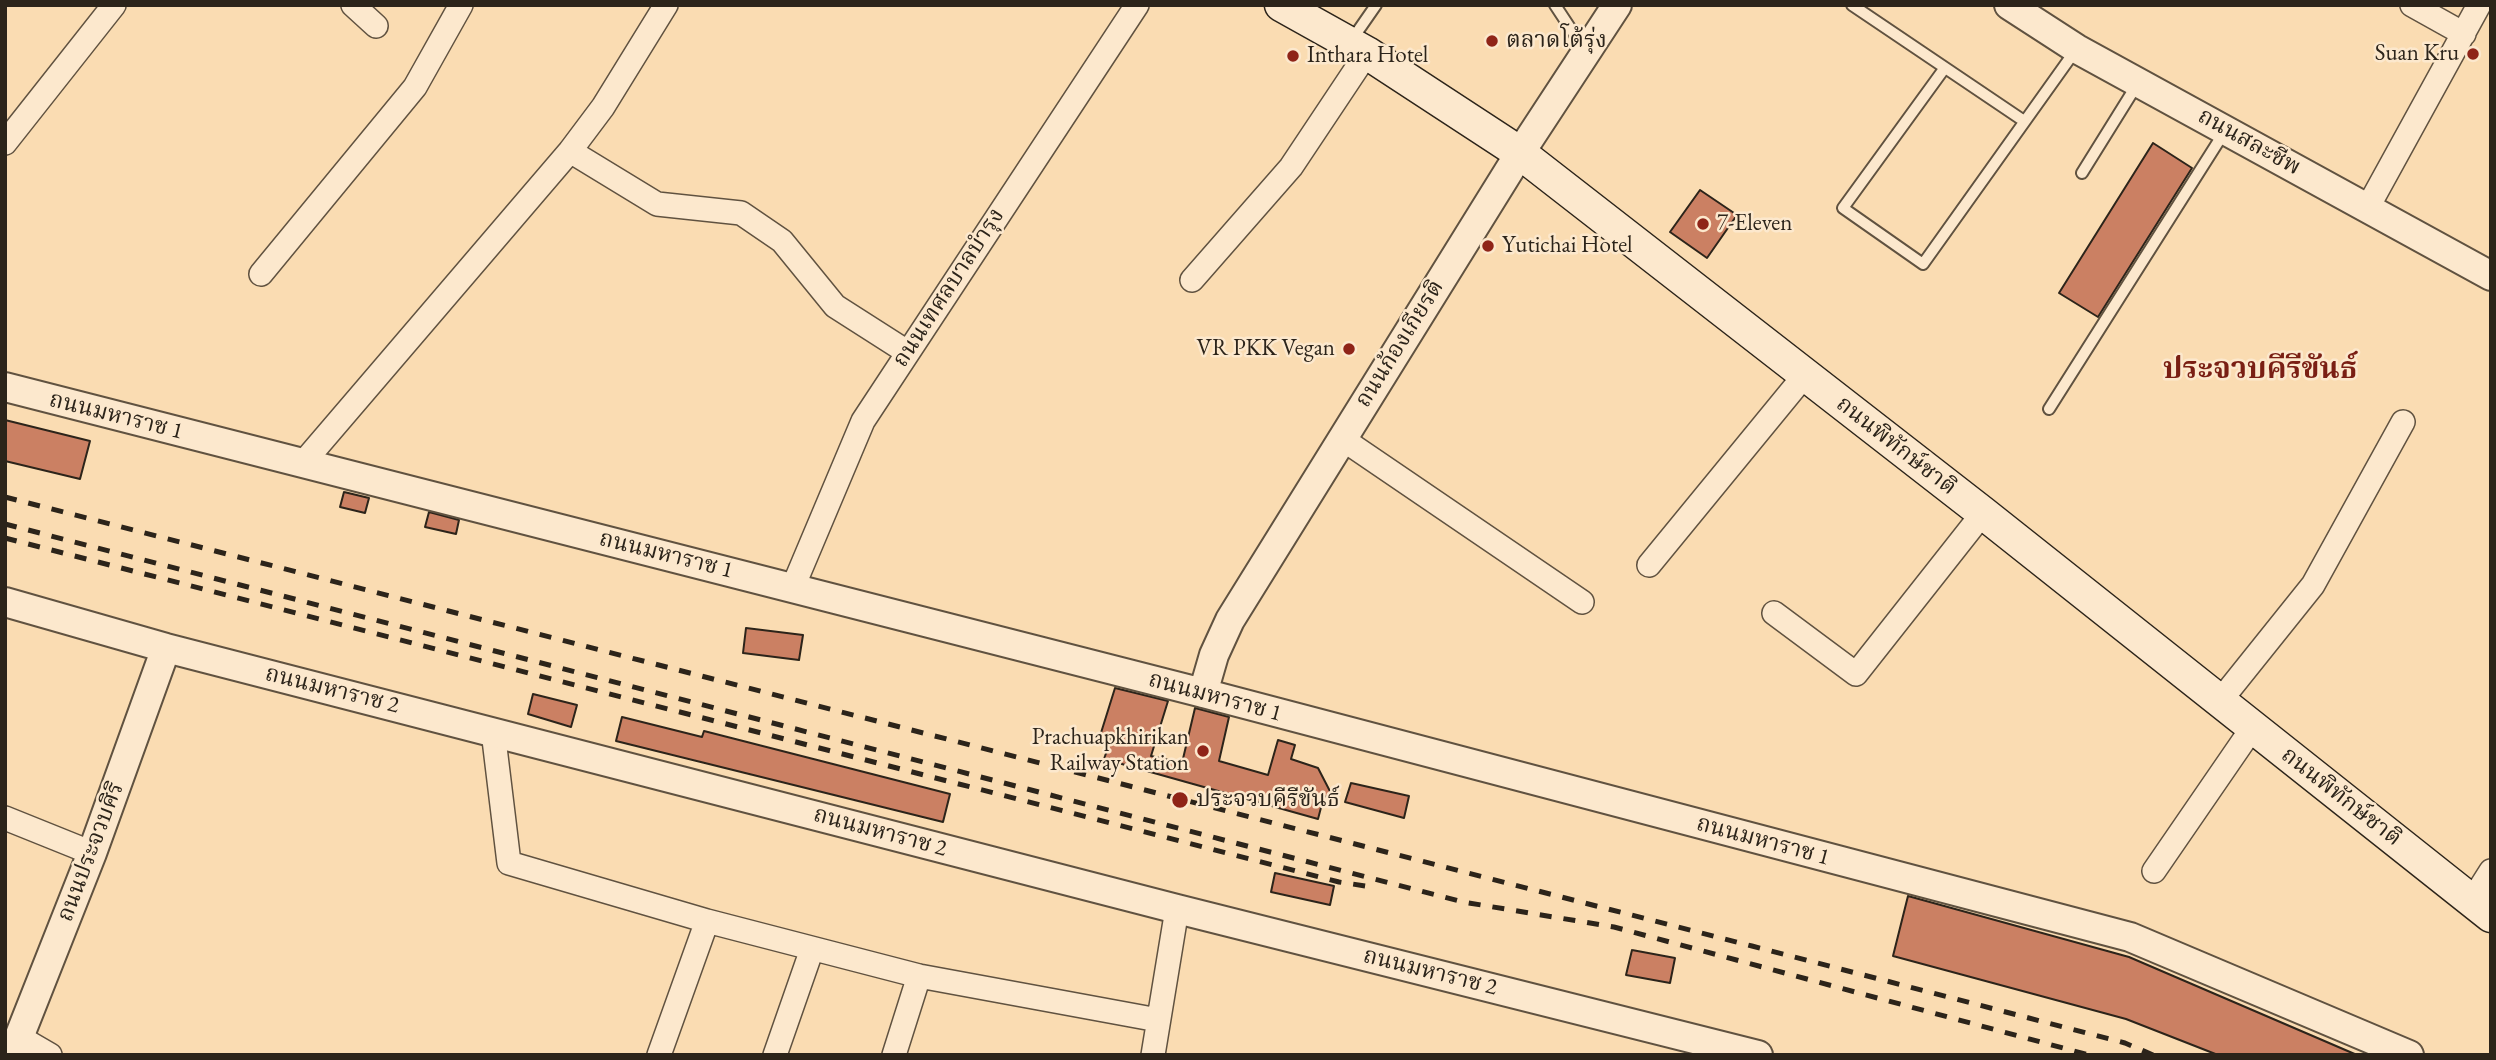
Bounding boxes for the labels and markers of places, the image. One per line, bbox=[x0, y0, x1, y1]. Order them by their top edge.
place label: ตลาดโต้รุ่ง bbox=[1506, 27, 1607, 55]
marker: ตลาดโต้รุ่ง bbox=[1484, 33, 1500, 49]
place label: Suan Kru bbox=[2375, 40, 2459, 68]
place label: Inthara Hotel bbox=[1307, 42, 1428, 70]
marker: Suan Kru bbox=[2465, 46, 2481, 62]
marker: Inthara Hotel bbox=[1285, 48, 1301, 64]
place label: 7-Eleven bbox=[1717, 210, 1792, 238]
marker: 7-Eleven bbox=[1695, 216, 1711, 232]
place label: Yutichai Hotel bbox=[1502, 232, 1633, 260]
marker: Yutichai Hotel bbox=[1480, 238, 1496, 254]
place label: VR PKK Vegan bbox=[1196, 335, 1335, 363]
marker: VR PKK Vegan bbox=[1341, 341, 1357, 357]
place label: Prachuapkhirikan Railway Station bbox=[1032, 724, 1189, 778]
marker: Prachuapkhirikan Railway Station bbox=[1195, 743, 1211, 759]
place label: ประจวบคีรีขันธ์ bbox=[1196, 786, 1340, 814]
marker: ประจวบคีรีขันธ์ bbox=[1170, 790, 1190, 810]

